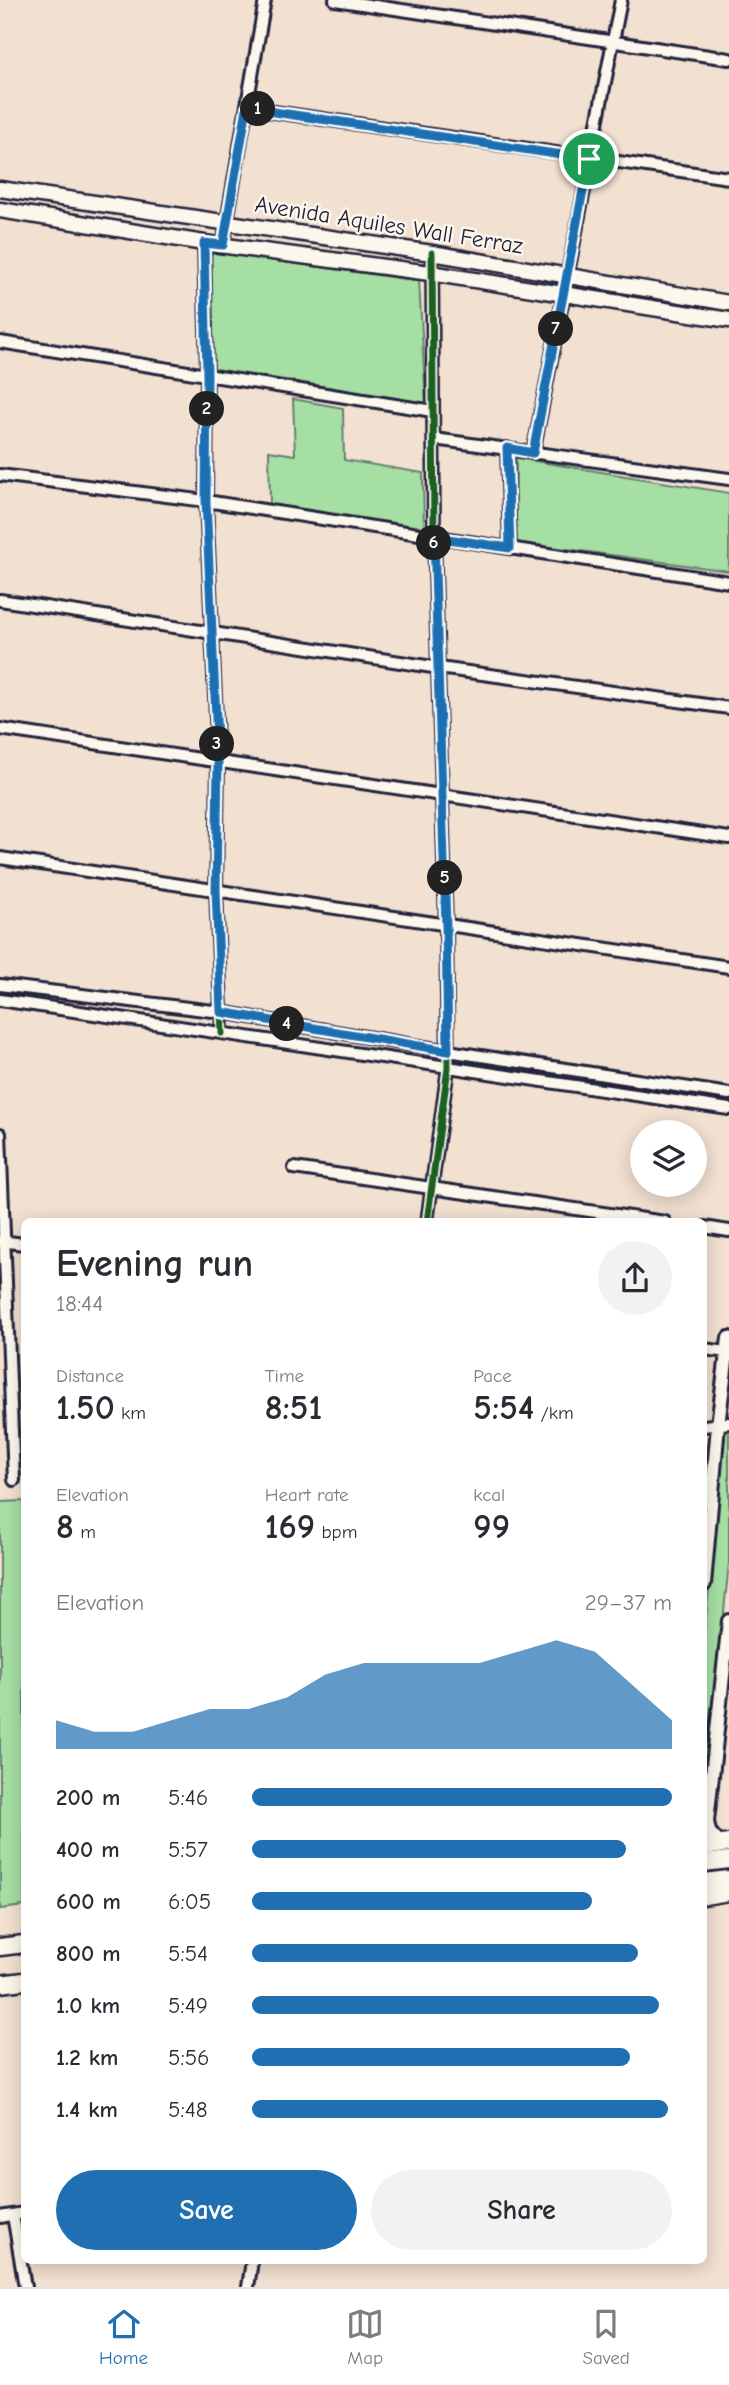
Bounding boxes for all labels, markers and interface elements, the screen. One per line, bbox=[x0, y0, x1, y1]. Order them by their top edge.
pin: 1 bbox=[240, 92, 276, 126]
text: 1 bbox=[254, 97, 261, 119]
pin bbox=[559, 129, 619, 189]
icon: arrive bbox=[570, 140, 608, 178]
street label: Avenida Aquiles Wall Ferraz bbox=[253, 190, 525, 260]
pin: 7 bbox=[538, 312, 574, 346]
text: 7 bbox=[551, 317, 560, 339]
pin: 2 bbox=[190, 392, 224, 426]
text: 2 bbox=[202, 397, 211, 419]
pin: 6 bbox=[416, 526, 452, 560]
text: 6 bbox=[429, 531, 438, 553]
pin: 3 bbox=[200, 726, 234, 762]
text: 3 bbox=[212, 732, 221, 754]
pin: 5 bbox=[428, 860, 462, 896]
text: 5 bbox=[439, 866, 450, 888]
pin: 4 bbox=[270, 1006, 304, 1042]
text: 4 bbox=[282, 1012, 291, 1034]
map controls bbox=[630, 1120, 707, 1197]
button: layers bbox=[630, 1120, 707, 1197]
button: share bbox=[598, 1241, 672, 1315]
text: Evening run bbox=[56, 1242, 253, 1286]
text: 18:44 bbox=[56, 1290, 103, 1317]
text: Distance bbox=[56, 1365, 124, 1387]
text: Time bbox=[265, 1365, 304, 1387]
text: Pace bbox=[473, 1365, 512, 1387]
text: 1.50 bbox=[56, 1387, 115, 1428]
text: 8:51 bbox=[265, 1387, 322, 1428]
text: 5:54 bbox=[473, 1387, 534, 1428]
text: km bbox=[115, 1402, 146, 1424]
text: /km bbox=[534, 1402, 574, 1424]
text: Elevation bbox=[56, 1484, 129, 1506]
text: Heart rate bbox=[265, 1484, 348, 1506]
text: kcal bbox=[473, 1484, 505, 1506]
text: 8 bbox=[56, 1506, 74, 1547]
text: 169 bbox=[265, 1506, 315, 1547]
text: 99 bbox=[473, 1506, 510, 1547]
text: m bbox=[74, 1521, 96, 1543]
text: bpm bbox=[315, 1521, 357, 1543]
text: Elevation bbox=[56, 1589, 144, 1616]
text: 29–37 m bbox=[585, 1589, 672, 1616]
text: 200 m bbox=[56, 1784, 120, 1811]
text: 5:46 bbox=[168, 1784, 208, 1811]
text: 400 m bbox=[56, 1836, 120, 1863]
text: 5:57 bbox=[168, 1836, 208, 1863]
text: 600 m bbox=[56, 1888, 121, 1915]
text: 6:05 bbox=[168, 1888, 211, 1915]
text: 800 m bbox=[56, 1940, 121, 1967]
text: 5:54 bbox=[168, 1940, 208, 1967]
text: 1.0 km bbox=[56, 1992, 120, 2019]
text: 5:49 bbox=[168, 1992, 208, 2019]
text: 1.2 km bbox=[56, 2044, 118, 2071]
text: 5:56 bbox=[168, 2044, 210, 2071]
text: 1.4 km bbox=[56, 2096, 118, 2123]
text: 5:48 bbox=[168, 2096, 208, 2123]
button: Save bbox=[56, 2170, 357, 2250]
button: Share bbox=[371, 2170, 672, 2250]
tab: Home bbox=[99, 2305, 148, 2369]
tab: Map bbox=[346, 2305, 384, 2369]
tab: Saved bbox=[582, 2305, 630, 2369]

